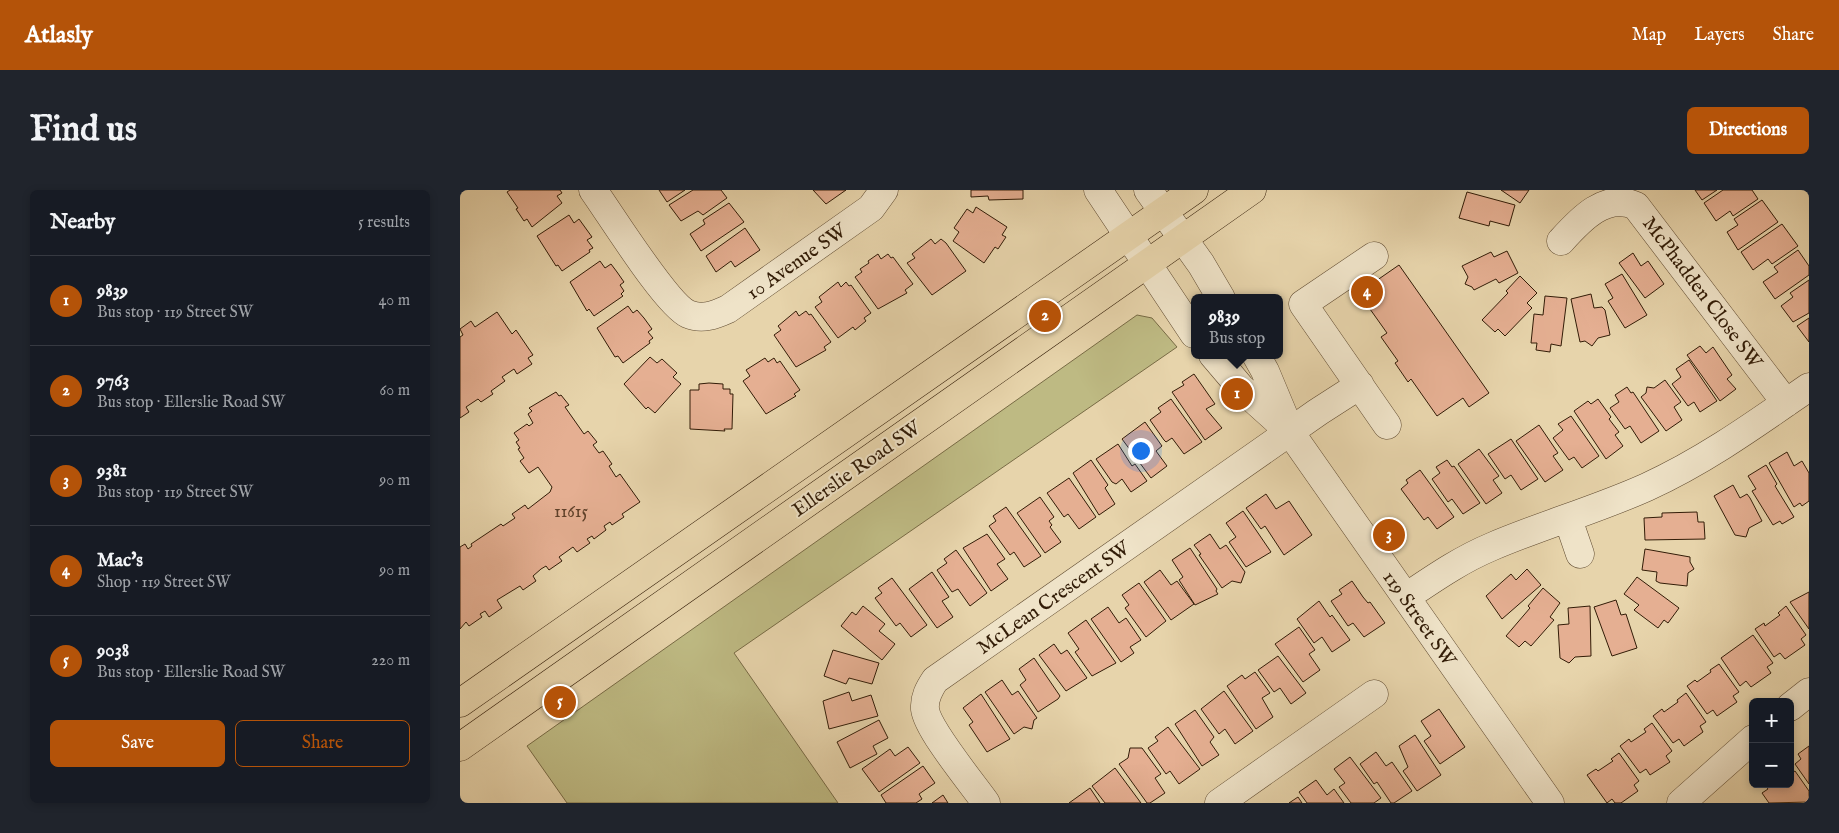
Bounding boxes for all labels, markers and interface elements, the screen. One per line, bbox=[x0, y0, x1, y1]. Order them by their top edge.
text: Atlasly bbox=[25, 20, 93, 51]
text: Map bbox=[1632, 24, 1666, 47]
text: Layers bbox=[1694, 24, 1745, 47]
text: Share bbox=[1773, 24, 1814, 47]
button: Directions bbox=[1687, 107, 1809, 154]
text: Find us bbox=[30, 108, 137, 153]
text: Nearby bbox=[50, 209, 115, 236]
street label: McPhadden Close SW bbox=[1636, 212, 1768, 375]
text: 5 results bbox=[358, 213, 410, 233]
street label: 10 Avenue SW bbox=[742, 218, 852, 306]
pin: 4 bbox=[1351, 273, 1383, 311]
text: 9839 bbox=[97, 279, 128, 303]
text: 1 bbox=[63, 291, 69, 311]
text: 40 m bbox=[378, 291, 410, 311]
popup bbox=[1191, 294, 1283, 359]
pin: 2 bbox=[1029, 297, 1061, 335]
text: Bus stop · 119 Street SW bbox=[97, 303, 253, 323]
text: 9839 bbox=[1209, 305, 1240, 329]
text: Bus stop bbox=[1209, 329, 1265, 349]
text: 9763 bbox=[97, 369, 129, 393]
pin: 1 bbox=[1221, 375, 1253, 413]
text: 2 bbox=[62, 381, 70, 401]
text: 60 m bbox=[380, 381, 410, 401]
text: Bus stop · Ellerslie Road SW bbox=[97, 393, 285, 413]
street label: Ellerslie Road SW bbox=[788, 415, 927, 523]
your location bbox=[1128, 438, 1154, 464]
text: 9381 bbox=[97, 459, 127, 483]
text: 3 bbox=[63, 471, 69, 491]
text: 90 m bbox=[379, 471, 410, 491]
text: Bus stop · 119 Street SW bbox=[97, 483, 253, 503]
house number: 11615 bbox=[554, 501, 589, 524]
pin: 3 bbox=[1373, 516, 1405, 554]
street label: McLean Crescent SW bbox=[972, 535, 1136, 660]
text: Mac's bbox=[97, 549, 143, 573]
text: 4 bbox=[62, 561, 70, 581]
text: 90 m bbox=[379, 561, 410, 581]
street label: 119 Street SW bbox=[1377, 566, 1461, 672]
text: Shop · 119 Street SW bbox=[97, 573, 231, 593]
text: 9038 bbox=[97, 639, 129, 663]
text: 5 bbox=[63, 651, 69, 671]
text: 220 m bbox=[371, 651, 410, 671]
text: Bus stop · Ellerslie Road SW bbox=[97, 663, 285, 683]
pin: 5 bbox=[544, 683, 576, 721]
map controls bbox=[1749, 698, 1794, 788]
button: + bbox=[1749, 698, 1794, 743]
button: Save bbox=[50, 720, 225, 767]
button: Share bbox=[235, 720, 410, 767]
button: − bbox=[1749, 743, 1794, 788]

